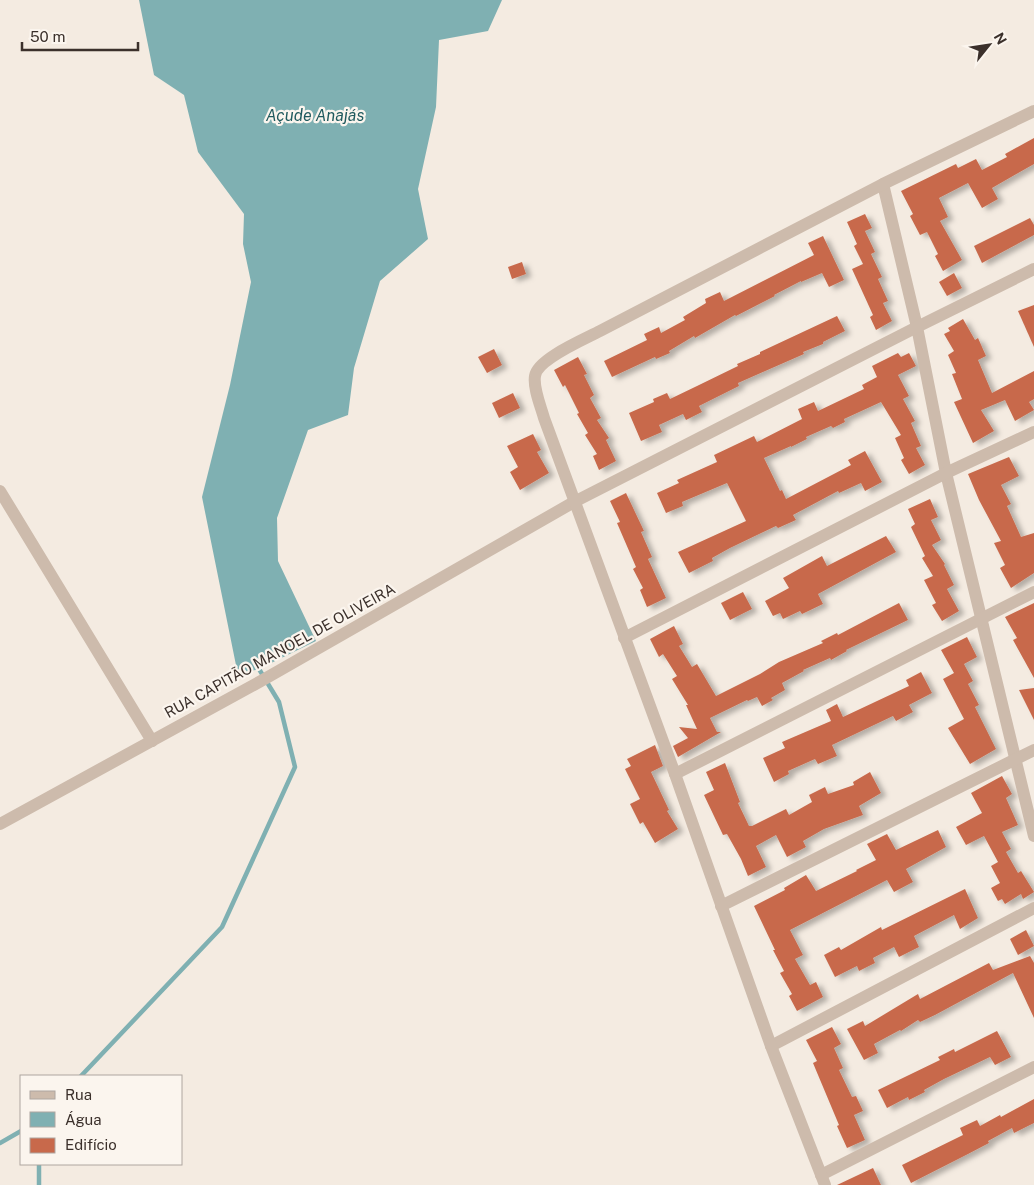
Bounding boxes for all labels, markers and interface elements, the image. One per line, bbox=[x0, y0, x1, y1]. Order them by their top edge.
scale bar bbox=[22, 20, 139, 52]
north arrow bbox=[964, 20, 1014, 70]
text: 50 m bbox=[30, 28, 65, 45]
text: N bbox=[991, 30, 1010, 47]
water label: Açude Anajás bbox=[266, 106, 364, 125]
street label: RUA CAPITÃO MANOEL DE OLIVEIRA bbox=[162, 580, 398, 721]
legend bbox=[20, 1075, 182, 1165]
text: Rua bbox=[65, 1086, 92, 1103]
text: Água bbox=[65, 1111, 102, 1128]
text: Edifício bbox=[65, 1136, 117, 1153]

